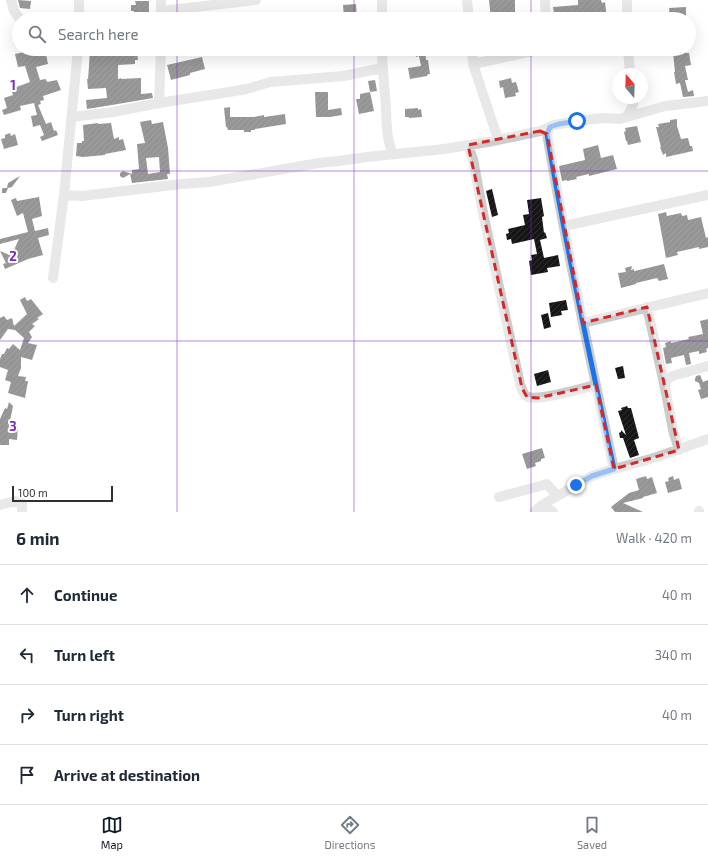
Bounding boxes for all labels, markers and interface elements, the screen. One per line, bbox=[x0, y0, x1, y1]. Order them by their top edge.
search box bbox=[12, 12, 696, 56]
icon: search bbox=[26, 23, 48, 45]
text: Search here bbox=[58, 25, 139, 43]
north arrow bbox=[612, 68, 648, 104]
text: 1 bbox=[10, 77, 16, 93]
route start bbox=[568, 112, 586, 130]
text: 2 bbox=[9, 248, 17, 264]
text: 3 bbox=[9, 418, 17, 434]
route end bbox=[567, 476, 585, 494]
scale bar bbox=[12, 484, 113, 503]
text: 100 m bbox=[18, 486, 48, 499]
text: 6 min bbox=[16, 528, 60, 548]
text: Walk · 420 m bbox=[616, 530, 692, 546]
icon: ahead bbox=[16, 584, 38, 606]
text: Continue bbox=[54, 586, 117, 604]
text: 40 m bbox=[662, 587, 692, 603]
icon: left bbox=[16, 644, 38, 666]
text: Turn left bbox=[54, 646, 115, 664]
text: 340 m bbox=[655, 647, 692, 663]
icon: right bbox=[16, 704, 38, 726]
text: Turn right bbox=[54, 706, 124, 724]
text: 40 m bbox=[662, 707, 692, 723]
icon: arrive bbox=[16, 764, 38, 786]
text: Arrive at destination bbox=[54, 766, 200, 784]
tab: Map bbox=[101, 814, 123, 851]
tab: Directions bbox=[325, 814, 375, 851]
tab: Saved bbox=[577, 814, 607, 851]

